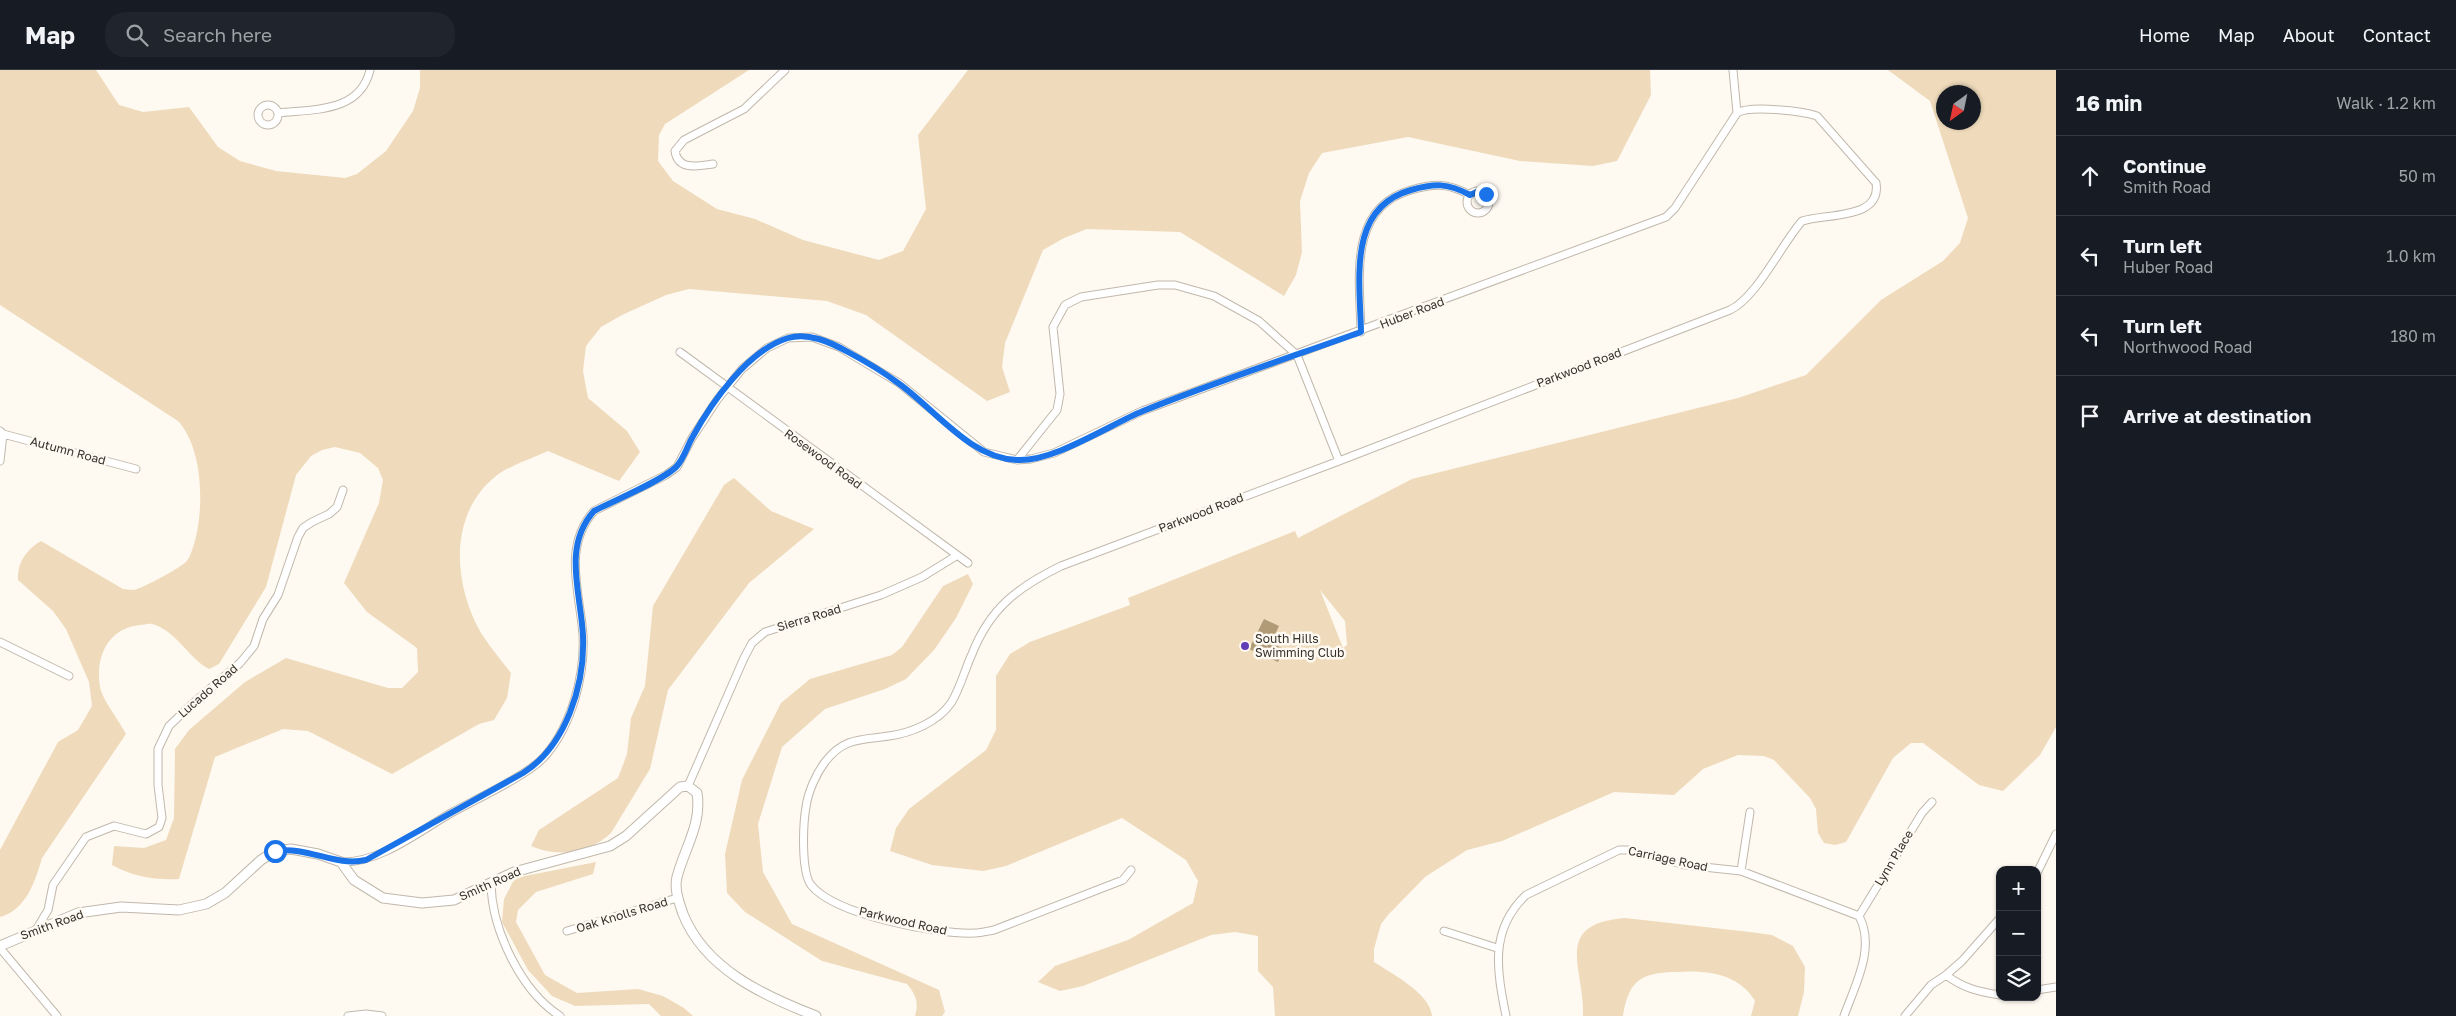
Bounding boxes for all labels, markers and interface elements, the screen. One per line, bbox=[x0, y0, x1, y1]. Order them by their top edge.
search box bbox=[105, 12, 455, 57]
text: Map bbox=[25, 20, 75, 49]
icon: search bbox=[123, 21, 151, 49]
text: Search here bbox=[163, 23, 272, 46]
text: Home bbox=[2139, 24, 2190, 46]
text: Map bbox=[2218, 24, 2255, 46]
text: About bbox=[2283, 24, 2335, 46]
text: Contact bbox=[2363, 24, 2431, 46]
north arrow bbox=[1936, 85, 1981, 130]
text: 16 min bbox=[2076, 90, 2142, 116]
text: Walk · 1.2 km bbox=[2336, 93, 2436, 113]
text: Continue bbox=[2123, 154, 2206, 177]
icon: ahead bbox=[2076, 162, 2104, 190]
text: 50 m bbox=[2399, 166, 2436, 186]
text: Smith Road bbox=[2123, 177, 2211, 197]
route end bbox=[1475, 183, 1498, 206]
text: Turn left bbox=[2123, 234, 2202, 257]
icon: left bbox=[2076, 242, 2104, 270]
text: 1.0 km bbox=[2386, 246, 2436, 266]
text: Huber Road bbox=[2123, 257, 2213, 277]
street label: Huber Road bbox=[1377, 293, 1446, 332]
text: Turn left bbox=[2123, 314, 2202, 337]
icon: left bbox=[2076, 322, 2104, 350]
text: 180 m bbox=[2390, 326, 2436, 346]
text: Northwood Road bbox=[2123, 337, 2252, 357]
street label: Parkwood Road bbox=[1534, 344, 1623, 391]
icon: arrive bbox=[2076, 402, 2104, 430]
text: Arrive at destination bbox=[2123, 404, 2311, 427]
street label: Rosewood Road bbox=[782, 425, 865, 492]
street label: Autumn Road bbox=[29, 433, 108, 468]
street label: Parkwood Road bbox=[1156, 489, 1245, 536]
street label: Sierra Road bbox=[775, 601, 843, 634]
place label: South Hills Swimming Club bbox=[1255, 631, 1344, 660]
marker: South Hills Swimming Club bbox=[1239, 640, 1251, 652]
street label: Lucado Road bbox=[175, 661, 241, 721]
street label: Lynn Place bbox=[1871, 827, 1916, 888]
route start bbox=[264, 840, 287, 863]
street label: Carriage Road bbox=[1627, 843, 1709, 874]
street label: Smith Road bbox=[457, 863, 523, 904]
map controls bbox=[1996, 866, 2041, 1001]
button: + bbox=[1996, 866, 2041, 911]
street label: Oak Knolls Road bbox=[574, 893, 669, 936]
street label: Parkwood Road bbox=[858, 903, 949, 938]
street label: Smith Road bbox=[18, 906, 85, 943]
button: − bbox=[1996, 911, 2041, 956]
button: layers bbox=[1996, 956, 2041, 1001]

